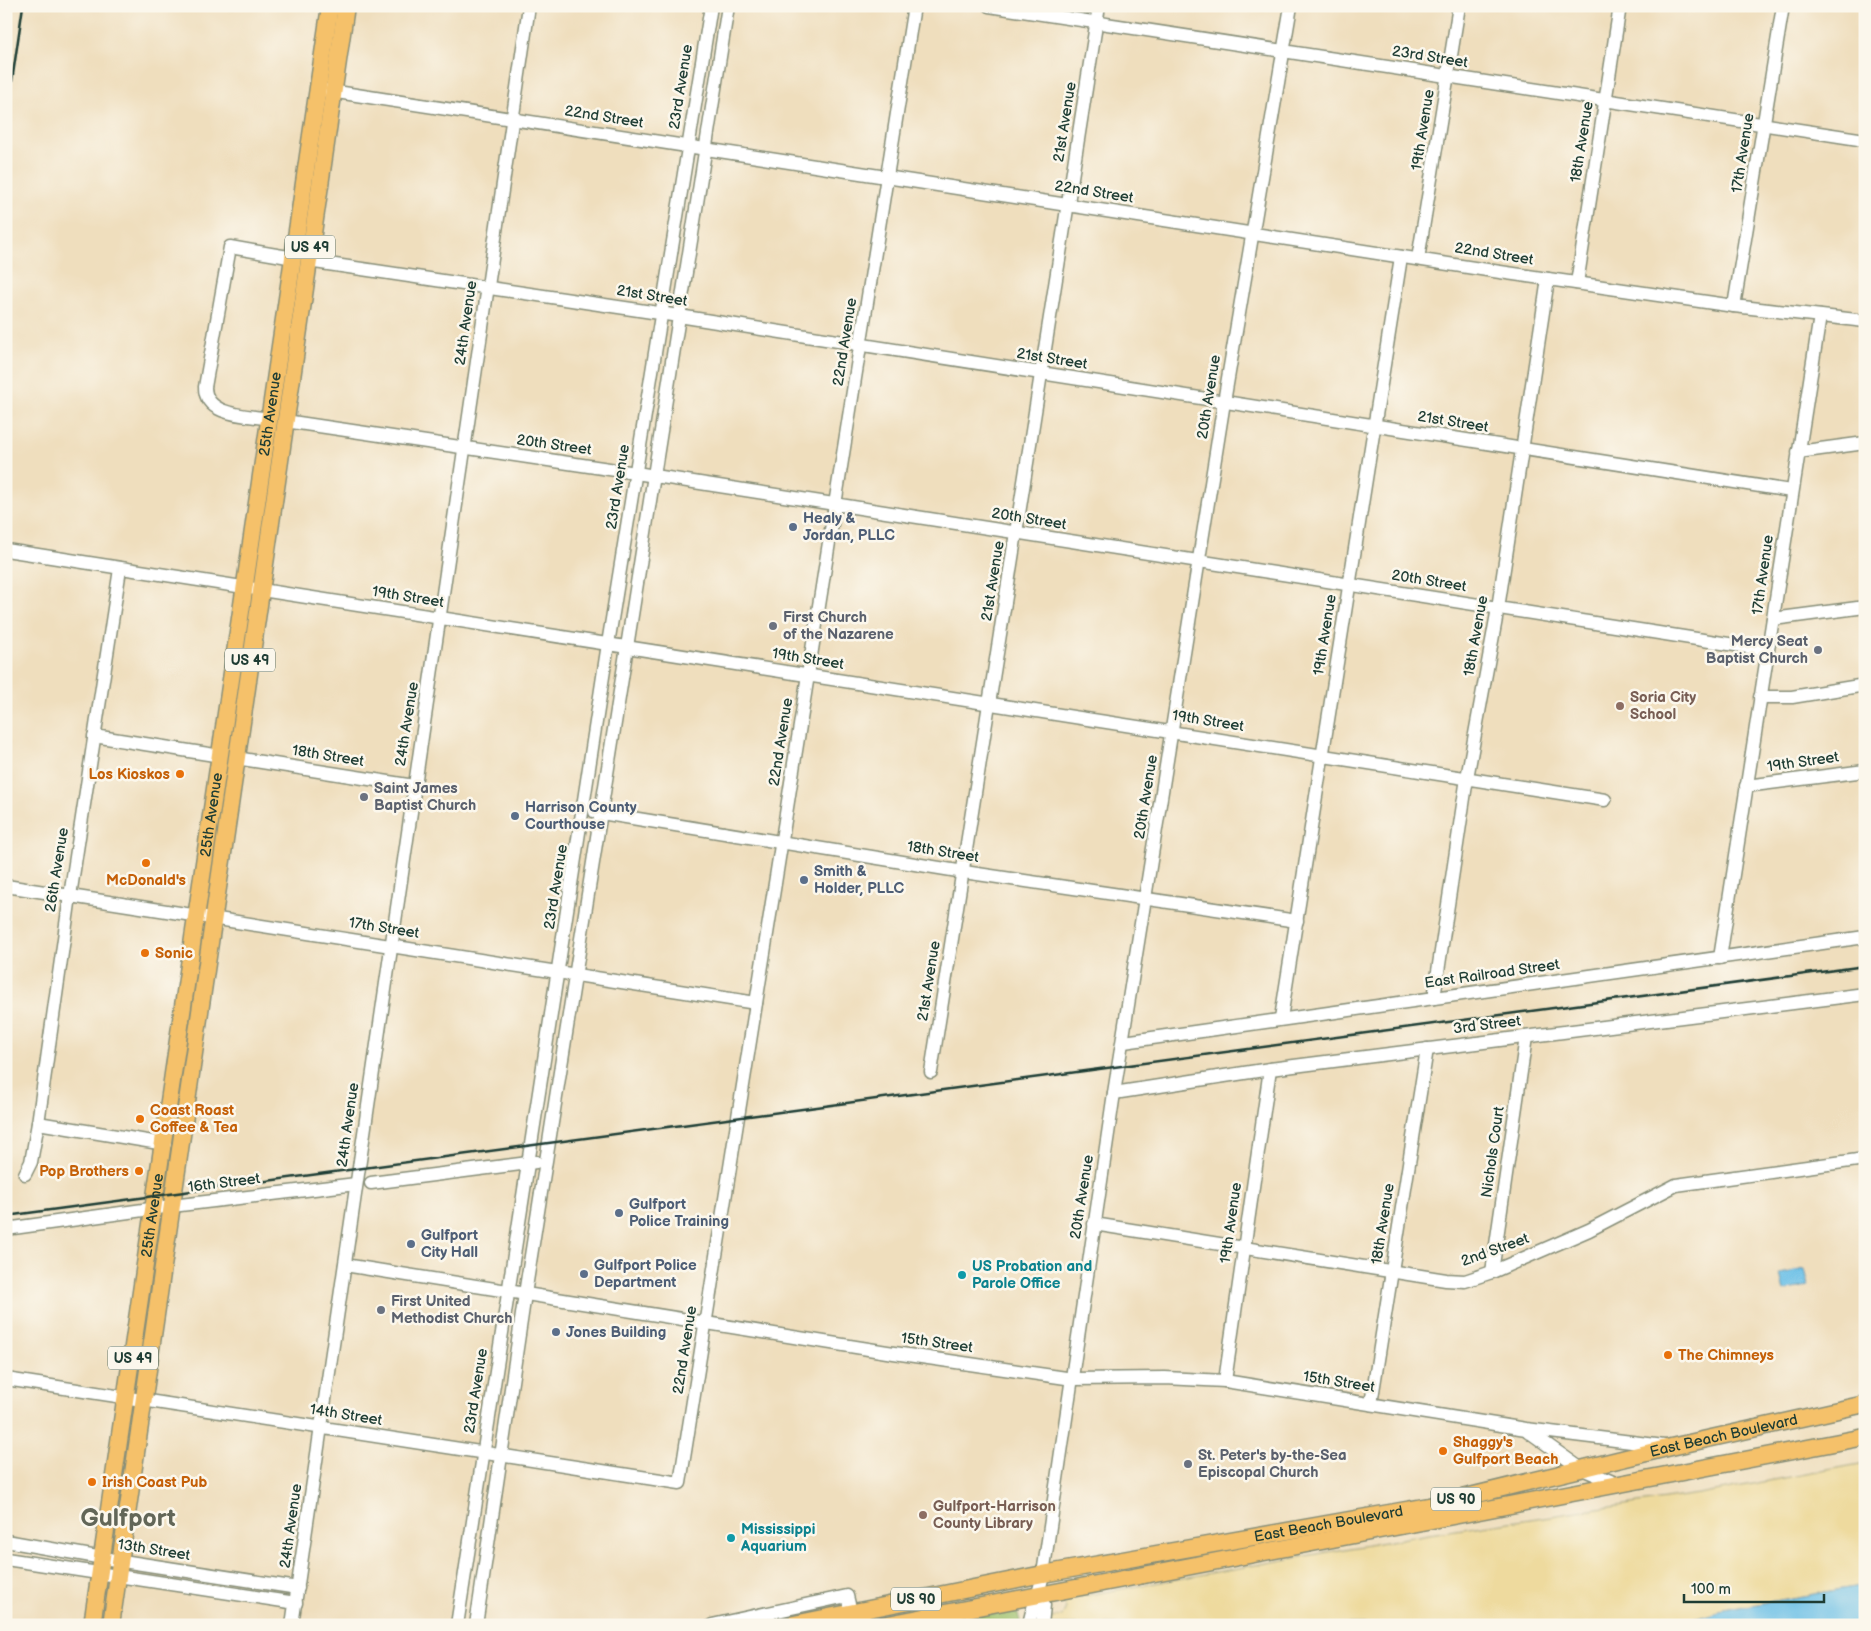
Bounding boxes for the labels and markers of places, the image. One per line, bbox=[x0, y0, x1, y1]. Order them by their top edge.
place label: Healy & Jordan, PLLC bbox=[803, 509, 895, 545]
marker: Healy & Jordan, PLLC bbox=[787, 521, 799, 533]
place label: First Church of the Nazarene bbox=[783, 608, 894, 644]
marker: First Church of the Nazarene bbox=[767, 620, 779, 632]
place label: Mercy Seat Baptist Church bbox=[1706, 632, 1808, 668]
marker: Mercy Seat Baptist Church bbox=[1812, 644, 1824, 656]
place label: Soria City School bbox=[1630, 688, 1696, 724]
marker: Soria City School bbox=[1614, 700, 1626, 712]
place label: Los Kioskos bbox=[89, 765, 170, 784]
marker: Los Kioskos bbox=[174, 768, 186, 780]
place label: Saint James Baptist Church bbox=[374, 779, 476, 815]
marker: Saint James Baptist Church bbox=[358, 791, 370, 803]
place label: Harrison County Courthouse bbox=[525, 798, 637, 834]
marker: Harrison County Courthouse bbox=[509, 810, 521, 822]
marker: McDonald's bbox=[140, 857, 152, 869]
place label: Smith & Holder, PLLC bbox=[814, 862, 905, 898]
place label: McDonald's bbox=[106, 871, 186, 890]
marker: Smith & Holder, PLLC bbox=[798, 874, 810, 886]
place label: Sonic bbox=[155, 944, 193, 963]
marker: Sonic bbox=[139, 947, 151, 959]
place label: Coast Roast Coffee & Tea bbox=[150, 1101, 238, 1137]
marker: Coast Roast Coffee & Tea bbox=[134, 1113, 146, 1125]
place label: Pop Brothers bbox=[39, 1162, 129, 1181]
marker: Pop Brothers bbox=[133, 1165, 145, 1177]
place label: Gulfport Police Training bbox=[629, 1195, 729, 1231]
marker: Gulfport Police Training bbox=[613, 1207, 625, 1219]
place label: Gulfport City Hall bbox=[421, 1226, 478, 1262]
marker: Gulfport City Hall bbox=[405, 1238, 417, 1250]
place label: Gulfport Police Department bbox=[594, 1256, 697, 1292]
place label: US Probation and Parole Office bbox=[972, 1257, 1092, 1293]
marker: Gulfport Police Department bbox=[578, 1268, 590, 1280]
marker: US Probation and Parole Office bbox=[956, 1269, 968, 1281]
place label: First United Methodist Church bbox=[391, 1292, 512, 1328]
marker: First United Methodist Church bbox=[375, 1304, 387, 1316]
place label: Jones Building bbox=[566, 1323, 666, 1342]
marker: Jones Building bbox=[550, 1326, 562, 1338]
place label: The Chimneys bbox=[1678, 1346, 1774, 1365]
marker: The Chimneys bbox=[1662, 1349, 1674, 1361]
place label: Shaggy's Gulfport Beach bbox=[1453, 1433, 1558, 1469]
marker: Shaggy's Gulfport Beach bbox=[1437, 1445, 1449, 1457]
place label: St. Peter's by-the-Sea Episcopal Church bbox=[1198, 1446, 1347, 1482]
marker: St. Peter's by-the-Sea Episcopal Church bbox=[1182, 1458, 1194, 1470]
place label: Irish Coast Pub bbox=[102, 1473, 207, 1492]
marker: Irish Coast Pub bbox=[86, 1476, 98, 1488]
place label: Gulfport-Harrison County Library bbox=[933, 1497, 1056, 1533]
marker: Gulfport-Harrison County Library bbox=[917, 1509, 929, 1521]
place label: Mississippi Aquarium bbox=[740, 1520, 815, 1556]
marker: Mississippi Aquarium bbox=[725, 1532, 737, 1544]

